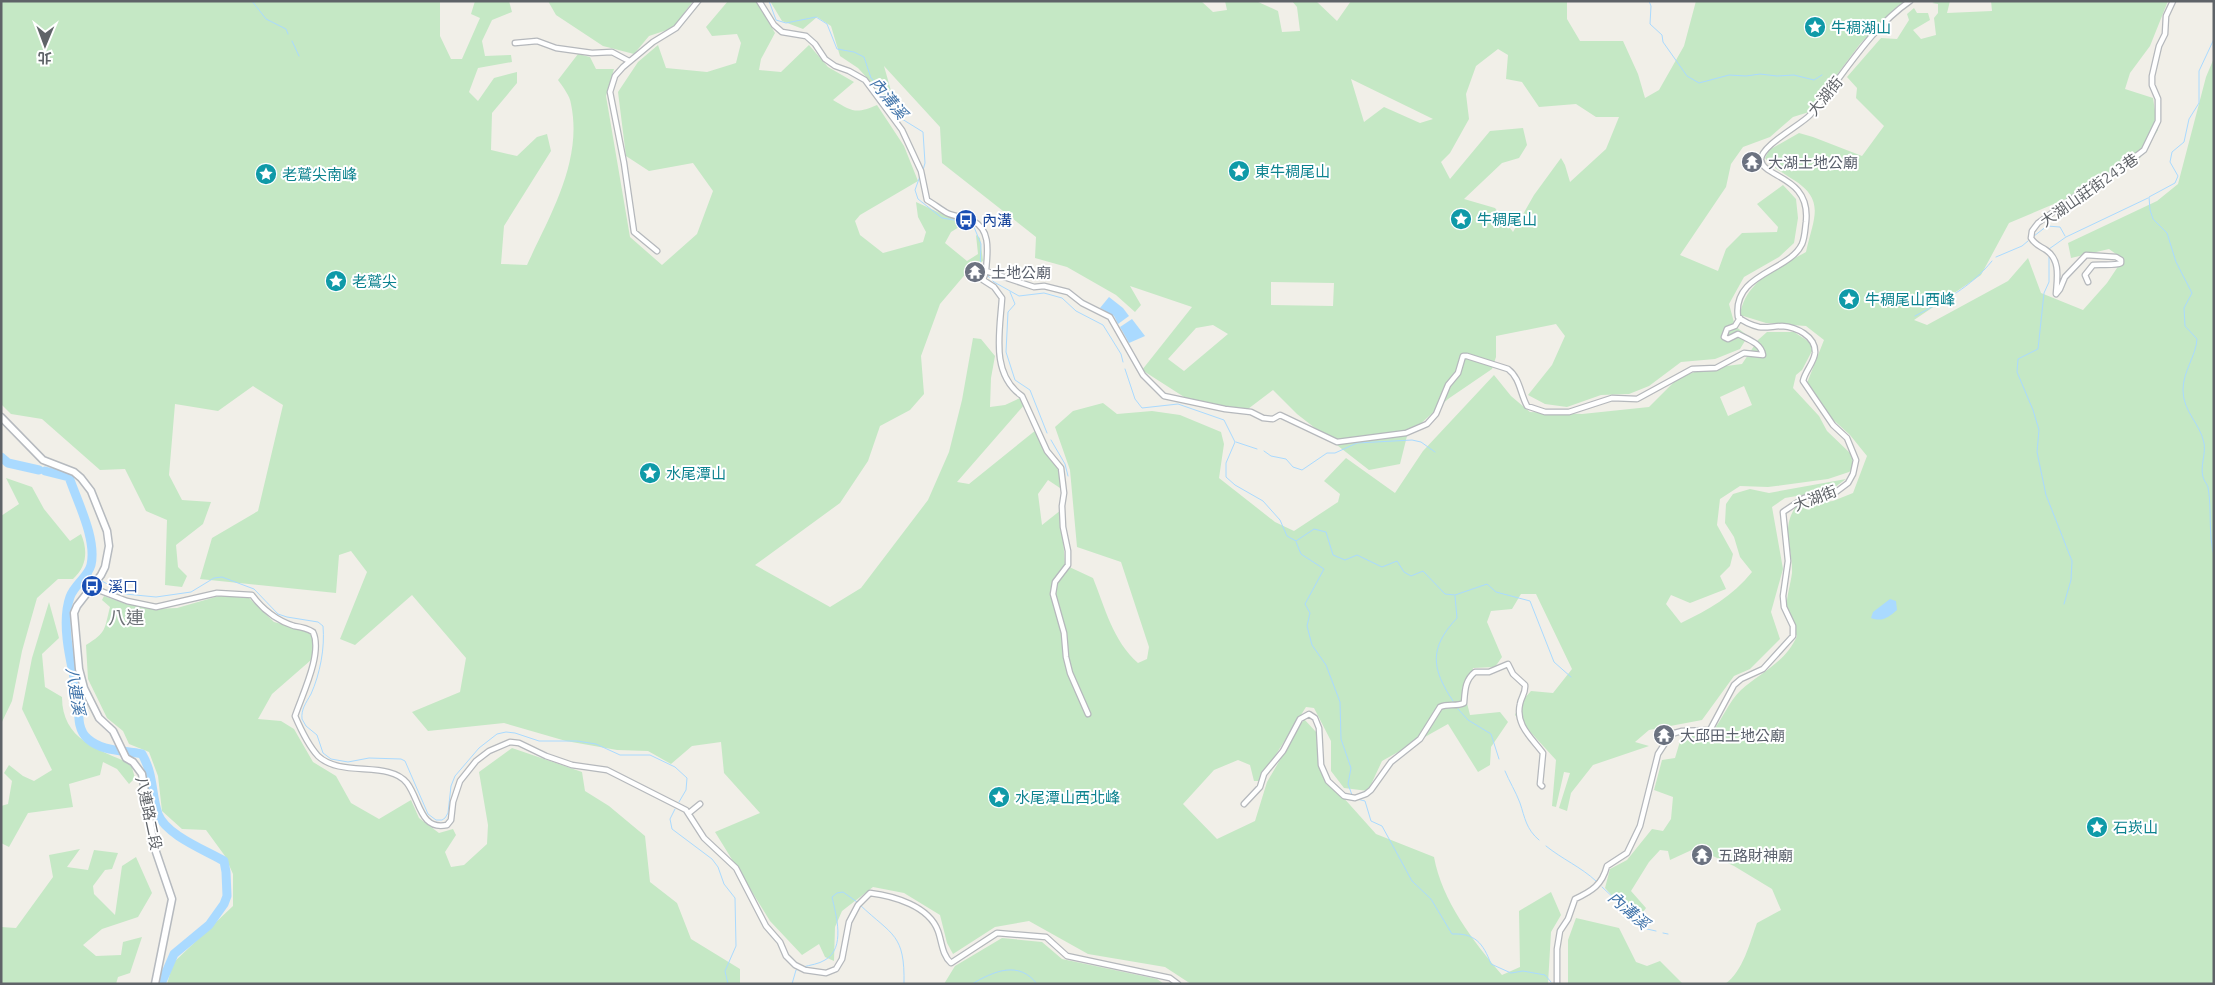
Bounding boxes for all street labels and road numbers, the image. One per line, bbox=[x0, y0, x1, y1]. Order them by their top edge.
street label: 大湖街 bbox=[1804, 73, 1846, 119]
street label: 大湖山莊街243巷 bbox=[2037, 150, 2141, 230]
street label: 大湖街 bbox=[1791, 482, 1839, 514]
street label: 八連路二段 bbox=[133, 775, 165, 851]

